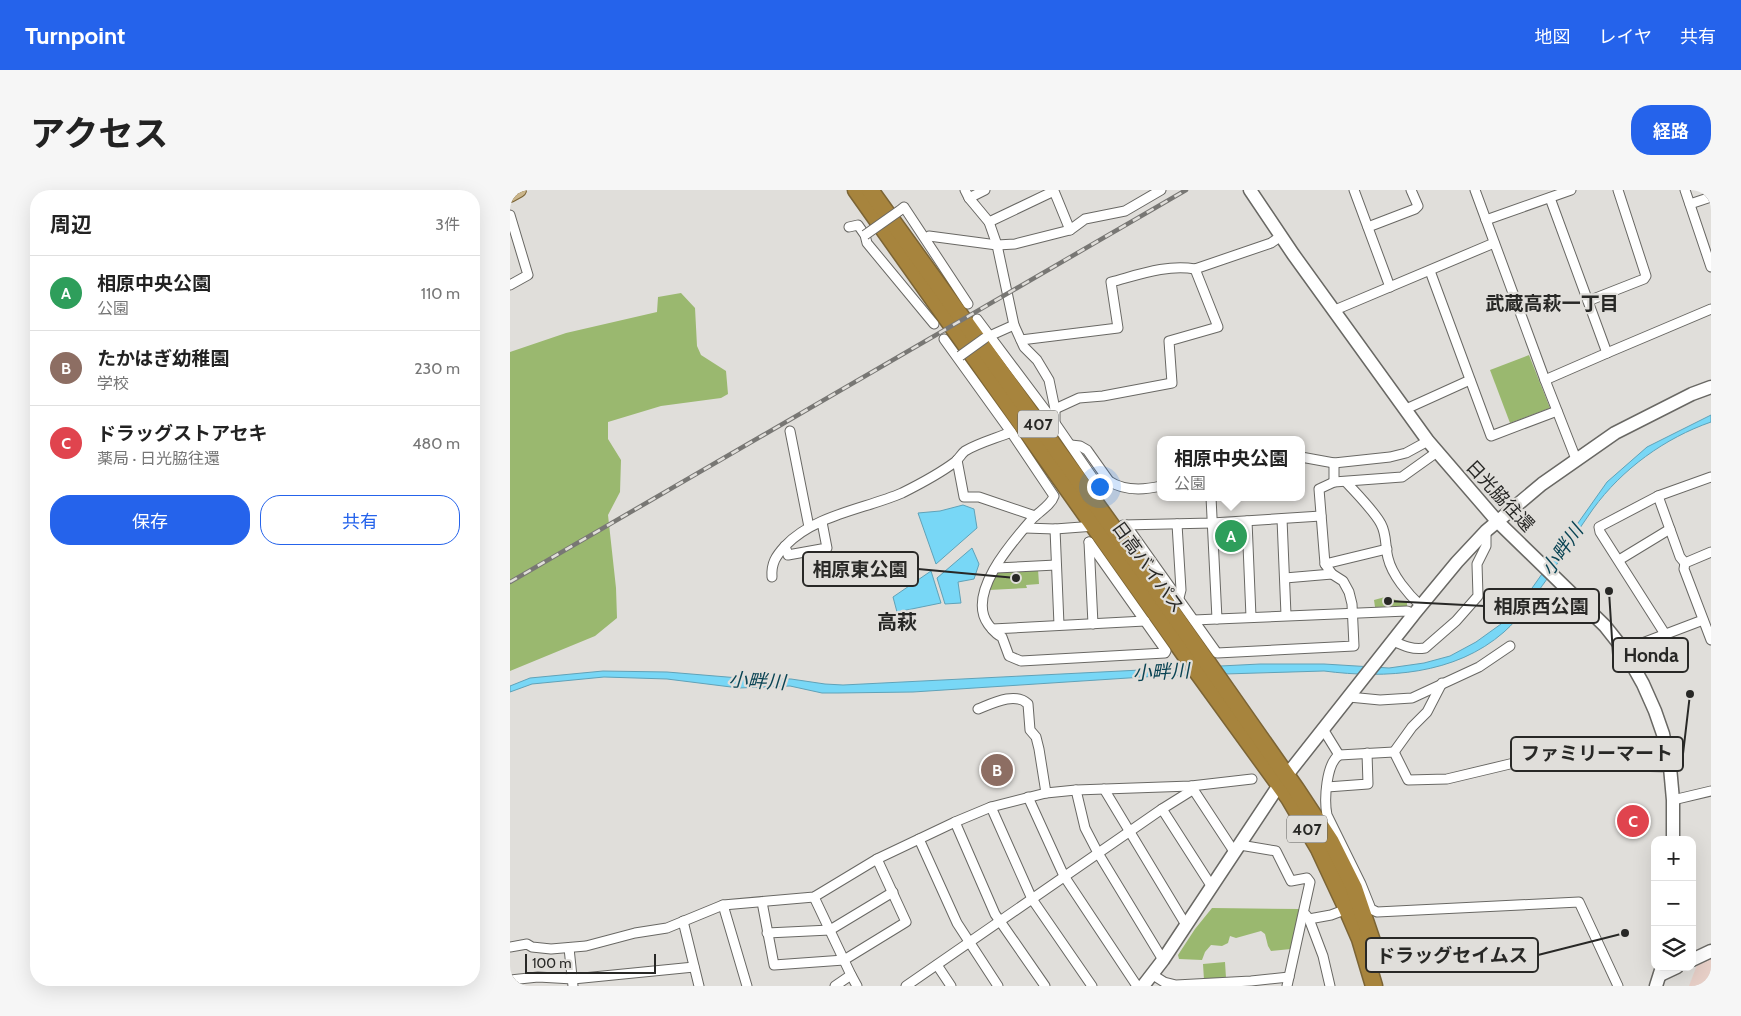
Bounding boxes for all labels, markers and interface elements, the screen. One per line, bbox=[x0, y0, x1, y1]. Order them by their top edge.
text: Turnpoint bbox=[25, 21, 125, 50]
text: 地図 bbox=[1535, 26, 1571, 48]
text: レイヤ bbox=[1599, 26, 1652, 48]
text: 共有 bbox=[1680, 26, 1716, 48]
button: 経路 bbox=[1631, 105, 1711, 155]
text: アクセス bbox=[30, 112, 168, 155]
text: 周辺 bbox=[50, 212, 92, 237]
text: 3件 bbox=[435, 215, 460, 234]
text: 相原中央公園 bbox=[97, 272, 211, 295]
text: A bbox=[61, 284, 71, 303]
text: 110 m bbox=[421, 284, 460, 303]
district label: 武蔵高萩一丁目 bbox=[1485, 292, 1619, 315]
text: 公園 bbox=[97, 299, 129, 318]
text: たかはぎ幼稚園 bbox=[97, 347, 229, 370]
text: B bbox=[61, 359, 71, 378]
text: 230 m bbox=[414, 359, 460, 378]
text: 学校 bbox=[97, 374, 129, 393]
road number: 407 bbox=[1018, 410, 1058, 438]
text: ドラッグストアセキ bbox=[97, 422, 268, 445]
text: C bbox=[61, 434, 71, 453]
text: 480 m bbox=[412, 434, 460, 453]
popup bbox=[1157, 436, 1305, 501]
text: 相原中央公園 bbox=[1174, 447, 1288, 470]
text: 薬局 · 日光脇往還 bbox=[97, 449, 220, 468]
street label: 日光脇往還 bbox=[1461, 456, 1539, 536]
your location bbox=[1087, 474, 1113, 500]
text: 公園 bbox=[1174, 474, 1206, 493]
button: 保存 bbox=[50, 495, 250, 545]
button: 共有 bbox=[260, 495, 460, 545]
street label: 日高バイパス bbox=[1107, 517, 1189, 617]
pin: A bbox=[1215, 517, 1247, 555]
water label: 小畔川 bbox=[1536, 518, 1589, 580]
callout: 相原東公園 bbox=[803, 552, 918, 586]
text: 相原東公園 bbox=[812, 558, 908, 581]
callout: 相原西公園 bbox=[1484, 589, 1599, 623]
text: 相原西公園 bbox=[1493, 595, 1589, 618]
district label: 高萩 bbox=[877, 610, 917, 634]
callout: Honda bbox=[1613, 638, 1688, 672]
text: Honda bbox=[1623, 644, 1679, 667]
water label: 小畔川 bbox=[1132, 659, 1192, 685]
water label: 小畔川 bbox=[728, 668, 788, 694]
callout: ファミリーマート bbox=[1511, 737, 1683, 771]
text: ファミリーマート bbox=[1521, 742, 1673, 765]
pin: B bbox=[981, 751, 1013, 789]
pin: C bbox=[1617, 802, 1649, 840]
road number: 407 bbox=[1287, 816, 1327, 842]
map controls bbox=[1651, 836, 1696, 971]
button: + bbox=[1651, 836, 1696, 881]
button: − bbox=[1651, 881, 1696, 926]
button: layers bbox=[1651, 926, 1696, 971]
callout: ドラッグセイムス bbox=[1366, 938, 1538, 972]
text: ドラッグセイムス bbox=[1376, 944, 1528, 967]
scale bar bbox=[525, 951, 656, 974]
text: 100 m bbox=[532, 954, 572, 972]

